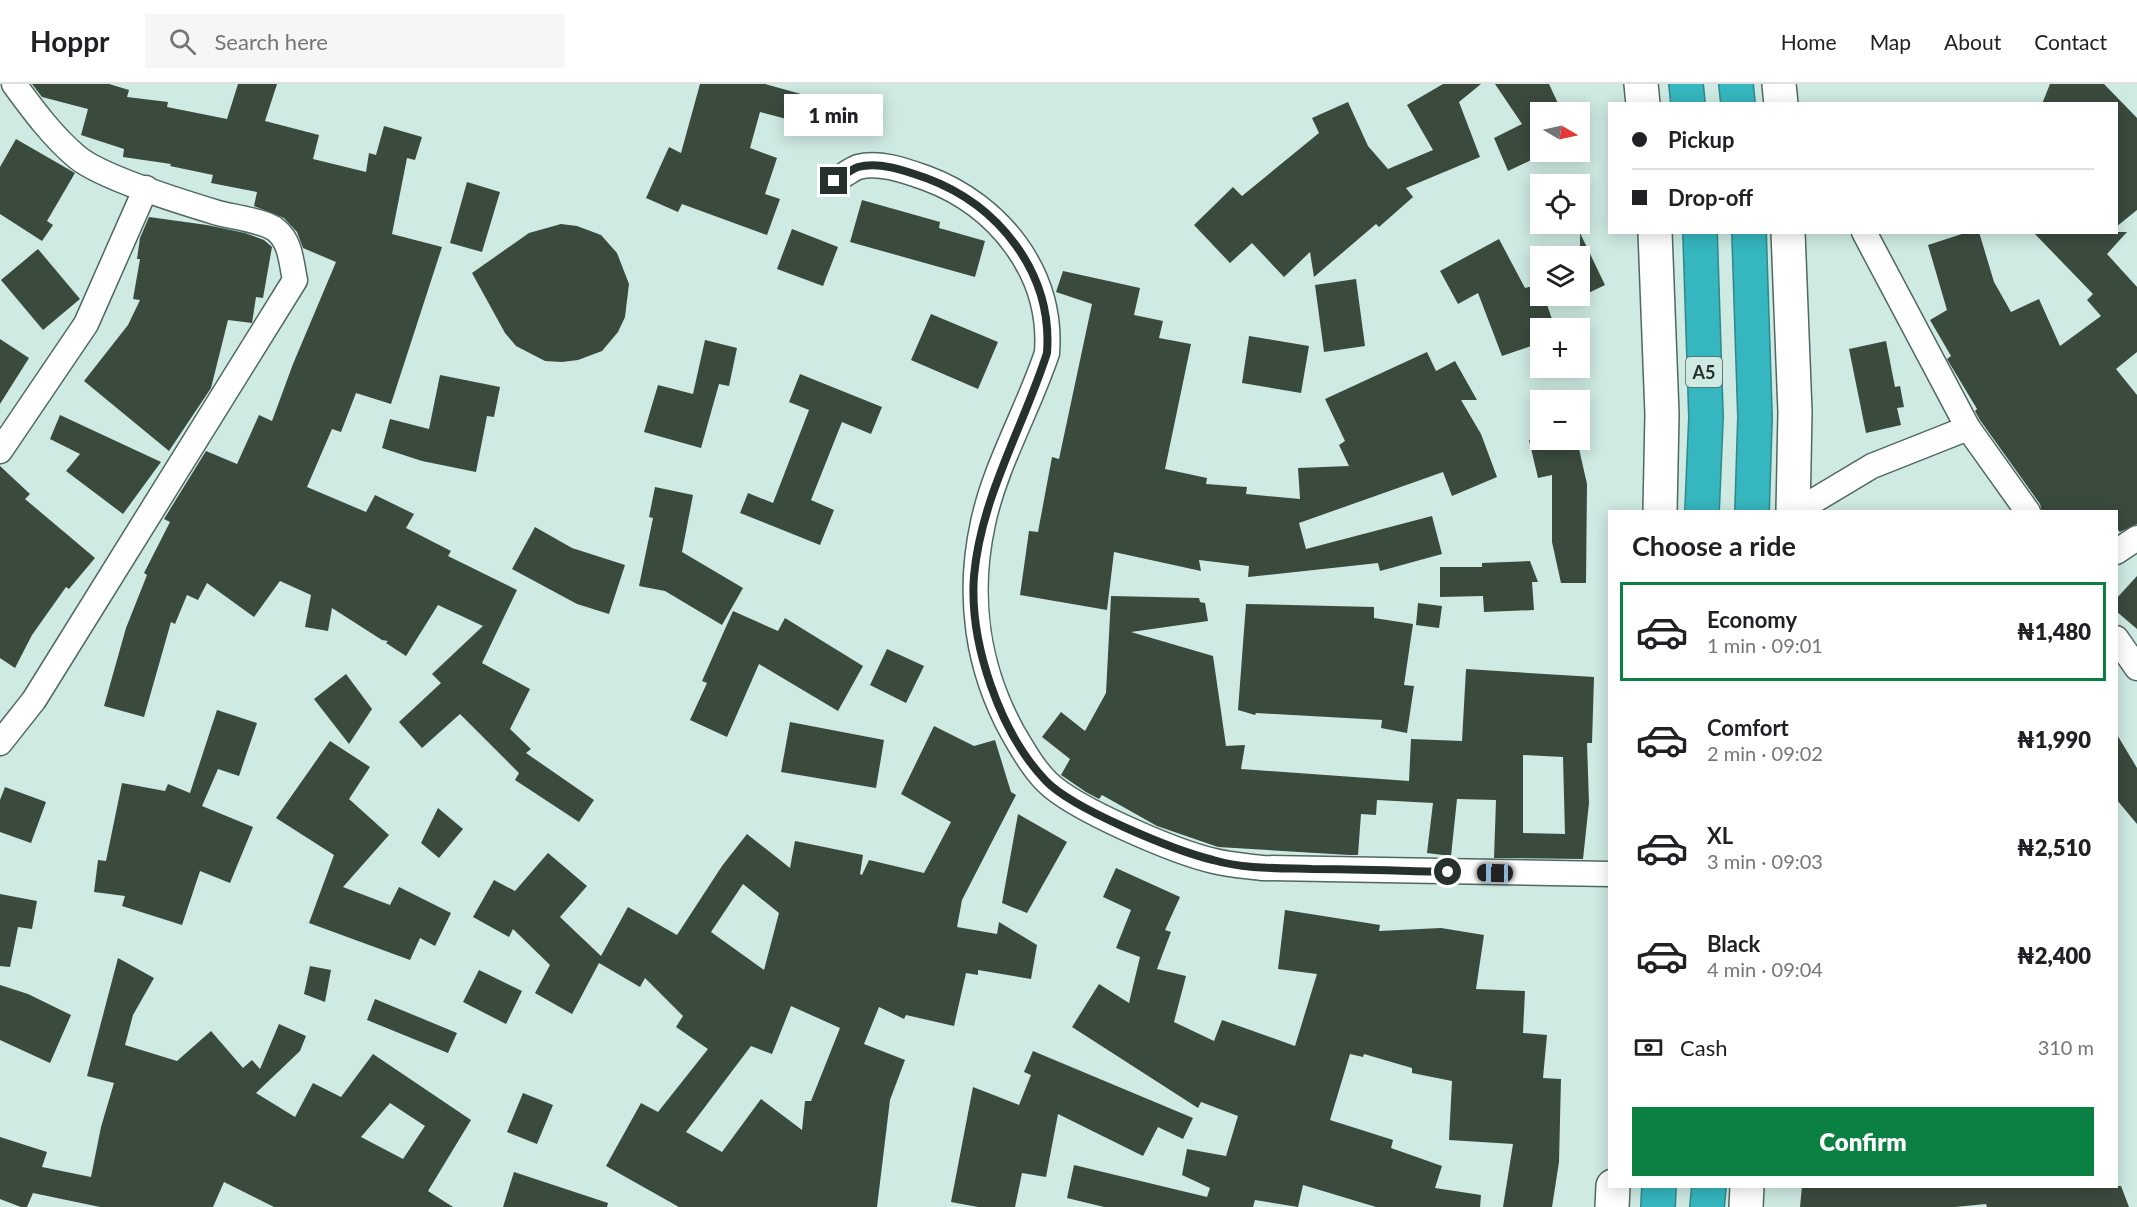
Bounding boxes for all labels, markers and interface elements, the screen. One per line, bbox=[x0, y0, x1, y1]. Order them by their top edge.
search box bbox=[145, 14, 565, 68]
text: Hoppr bbox=[30, 24, 109, 58]
icon: search bbox=[166, 25, 199, 58]
text: Search here bbox=[214, 28, 328, 55]
text: Home bbox=[1781, 29, 1837, 54]
text: Map bbox=[1870, 29, 1911, 54]
text: About bbox=[1944, 29, 2001, 54]
text: Contact bbox=[2034, 29, 2107, 54]
callout: 1 min bbox=[784, 94, 884, 136]
north arrow bbox=[1530, 102, 1590, 162]
map controls bbox=[1530, 102, 1590, 450]
text: 1 min bbox=[809, 103, 858, 127]
text: Pickup bbox=[1668, 126, 1734, 153]
route end bbox=[820, 167, 847, 194]
button: locate bbox=[1530, 174, 1590, 234]
text: Drop-off bbox=[1668, 184, 1753, 211]
button: layers bbox=[1530, 246, 1590, 306]
button: + bbox=[1530, 318, 1590, 378]
road number: A5 bbox=[1686, 357, 1722, 387]
button: − bbox=[1530, 390, 1590, 450]
text: Choose a ride bbox=[1632, 529, 1796, 562]
icon: car bbox=[1635, 605, 1689, 659]
text: Economy bbox=[1707, 606, 1797, 633]
text: ₦1,480 bbox=[2017, 618, 2091, 645]
text: 1 min · 09:01 bbox=[1707, 633, 1823, 657]
icon: car bbox=[1635, 713, 1689, 767]
text: Comfort bbox=[1707, 714, 1789, 741]
text: ₦1,990 bbox=[2017, 726, 2091, 753]
text: 2 min · 09:02 bbox=[1707, 741, 1823, 765]
icon: car bbox=[1635, 821, 1689, 875]
text: XL bbox=[1707, 822, 1733, 849]
text: ₦2,510 bbox=[2017, 834, 2091, 861]
text: 3 min · 09:03 bbox=[1707, 849, 1823, 873]
route start bbox=[1434, 858, 1461, 885]
car bbox=[1477, 864, 1513, 882]
icon: car bbox=[1635, 929, 1689, 983]
text: Black bbox=[1707, 930, 1760, 957]
text: ₦2,400 bbox=[2017, 942, 2091, 969]
text: 4 min · 09:04 bbox=[1707, 957, 1823, 981]
icon: cash bbox=[1632, 1031, 1665, 1064]
text: Cash bbox=[1680, 1034, 1727, 1061]
text: 310 m bbox=[2038, 1035, 2094, 1059]
button: Confirm bbox=[1632, 1107, 2094, 1176]

